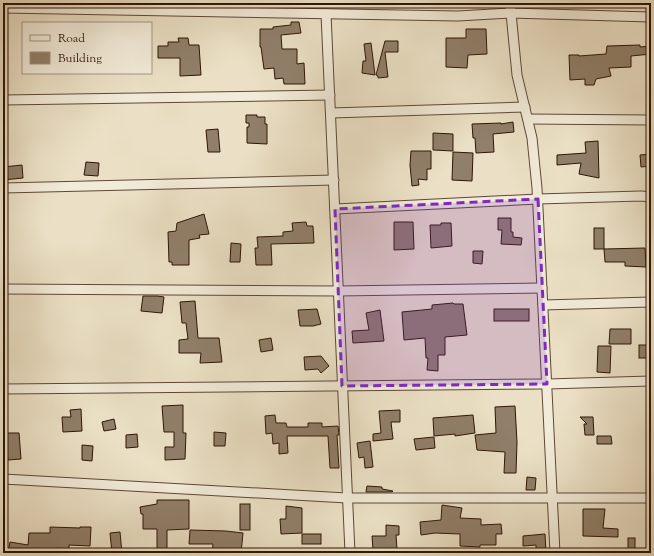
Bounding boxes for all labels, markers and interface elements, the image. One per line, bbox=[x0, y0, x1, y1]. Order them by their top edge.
legend bbox=[22, 22, 152, 74]
text: Road bbox=[58, 30, 85, 48]
text: Building bbox=[58, 50, 102, 68]

